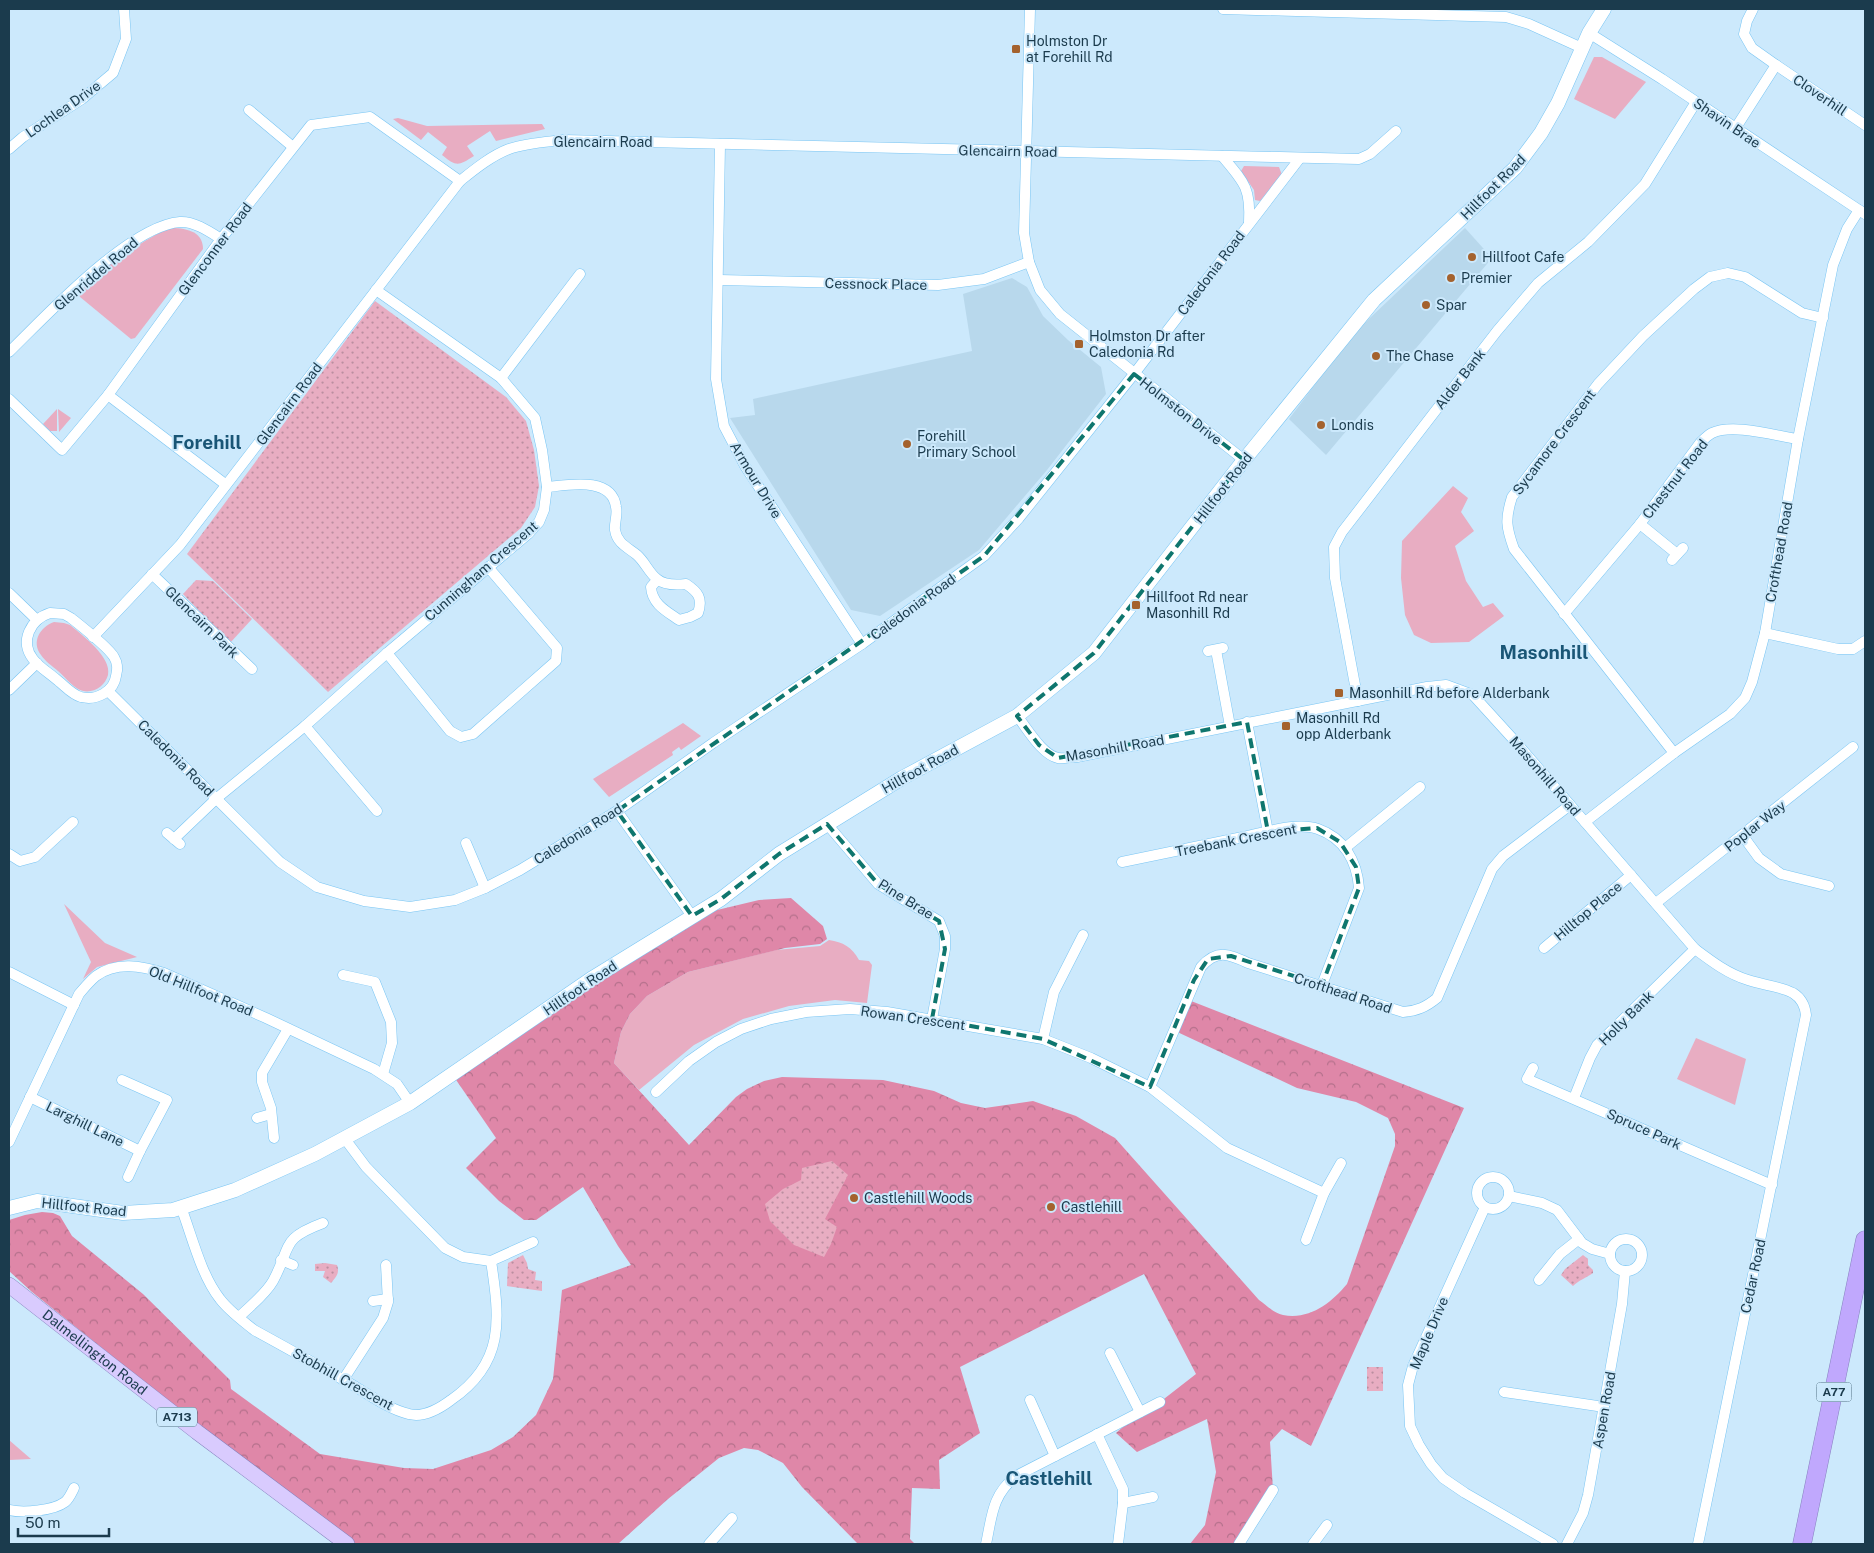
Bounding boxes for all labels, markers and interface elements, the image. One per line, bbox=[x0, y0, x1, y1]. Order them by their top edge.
place label: Holmston Dr at Forehill Rd bbox=[1026, 33, 1113, 65]
marker: Holmston Dr at Forehill Rd bbox=[1010, 43, 1022, 55]
street label: Cloverhill bbox=[1790, 71, 1850, 119]
street label: Lochlea Drive bbox=[22, 77, 104, 141]
street label: Shavin Brae bbox=[1690, 95, 1764, 151]
street label: Glencairn Road bbox=[553, 134, 653, 150]
street label: Glencairn Road bbox=[958, 142, 1058, 160]
street label: Hillfoot Road bbox=[1457, 151, 1529, 223]
street label: Glenconner Road bbox=[175, 200, 255, 298]
street label: Caledonia Road bbox=[1174, 228, 1248, 318]
street label: Glenriddel Road bbox=[51, 234, 141, 314]
place label: Hillfoot Cafe bbox=[1482, 249, 1565, 265]
marker: Hillfoot Cafe bbox=[1466, 251, 1478, 263]
place label: Premier bbox=[1461, 270, 1512, 286]
marker: Premier bbox=[1445, 272, 1457, 284]
street label: Cessnock Place bbox=[824, 275, 928, 293]
place label: Spar bbox=[1436, 297, 1467, 313]
marker: Spar bbox=[1420, 299, 1432, 311]
place label: Holmston Dr after Caledonia Rd bbox=[1089, 328, 1205, 360]
marker: Holmston Dr after Caledonia Rd bbox=[1073, 338, 1085, 350]
street label: Alder Bank bbox=[1432, 346, 1489, 412]
place label: The Chase bbox=[1386, 348, 1454, 364]
marker: The Chase bbox=[1370, 350, 1382, 362]
street label: Glencairn Road bbox=[253, 360, 325, 448]
street label: Holmston Drive bbox=[1137, 374, 1225, 448]
street label: Sycamore Crescent bbox=[1509, 386, 1599, 498]
place label: Londis bbox=[1331, 417, 1374, 433]
marker: Londis bbox=[1315, 419, 1327, 431]
place label: Forehill Primary School bbox=[917, 428, 1016, 460]
district label: Forehill bbox=[172, 431, 242, 453]
street label: Chestnut Road bbox=[1639, 436, 1711, 522]
marker: Forehill Primary School bbox=[901, 438, 913, 450]
street label: Armour Drive bbox=[727, 439, 785, 521]
street label: Hillfoot Road bbox=[1190, 450, 1256, 526]
street label: Crofthead Road bbox=[1762, 501, 1796, 603]
street label: Cunningham Crescent bbox=[421, 518, 541, 624]
street label: Caledonia Road bbox=[867, 571, 959, 643]
street label: Glencairn Park bbox=[162, 583, 242, 661]
place label: Hillfoot Rd near Masonhill Rd bbox=[1146, 589, 1248, 621]
marker: Hillfoot Rd near Masonhill Rd bbox=[1130, 599, 1142, 611]
district label: Masonhill bbox=[1500, 641, 1588, 663]
place label: Masonhill Rd before Alderbank bbox=[1349, 685, 1550, 701]
marker: Masonhill Rd before Alderbank bbox=[1333, 687, 1345, 699]
place label: Masonhill Rd opp Alderbank bbox=[1296, 710, 1392, 742]
street label: Caledonia Road bbox=[135, 717, 217, 799]
marker: Masonhill Rd opp Alderbank bbox=[1280, 720, 1292, 732]
street label: Masonhill Road bbox=[1065, 731, 1165, 765]
street label: Masonhill Road bbox=[1506, 733, 1584, 819]
street label: Hillfoot Road bbox=[879, 741, 961, 797]
street label: Poplar Way bbox=[1721, 797, 1789, 855]
street label: Caledonia Road bbox=[531, 800, 625, 868]
street label: Treebank Crescent bbox=[1174, 820, 1298, 860]
street label: Pine Brae bbox=[875, 876, 937, 922]
street label: Hilltop Place bbox=[1551, 878, 1625, 944]
street label: Hillfoot Road bbox=[540, 958, 620, 1018]
street label: Old Hillfoot Road bbox=[147, 963, 255, 1019]
street label: Crofthead Road bbox=[1292, 970, 1394, 1016]
street label: Holly Bank bbox=[1595, 987, 1657, 1049]
street label: Rowan Crescent bbox=[860, 1003, 966, 1033]
street label: Larghill Lane bbox=[44, 1098, 127, 1150]
street label: Spruce Park bbox=[1604, 1105, 1684, 1153]
place label: Castlehill Woods bbox=[864, 1190, 972, 1206]
marker: Castlehill Woods bbox=[848, 1192, 860, 1204]
street label: Hillfoot Road bbox=[41, 1195, 127, 1219]
place label: Castlehill bbox=[1061, 1199, 1122, 1215]
marker: Castlehill bbox=[1045, 1201, 1057, 1213]
street label: Cedar Road bbox=[1737, 1237, 1769, 1315]
street label: Maple Drive bbox=[1407, 1294, 1451, 1372]
street label: Dalmellington Road bbox=[39, 1306, 150, 1398]
street label: Stobhill Crescent bbox=[290, 1345, 396, 1413]
street label: Aspen Road bbox=[1589, 1370, 1619, 1450]
road number: A77 bbox=[1816, 1382, 1852, 1401]
road number: A713 bbox=[157, 1408, 197, 1426]
district label: Castlehill bbox=[1005, 1467, 1093, 1489]
scale bar bbox=[18, 1506, 109, 1538]
text: 50 m bbox=[25, 1514, 60, 1531]

